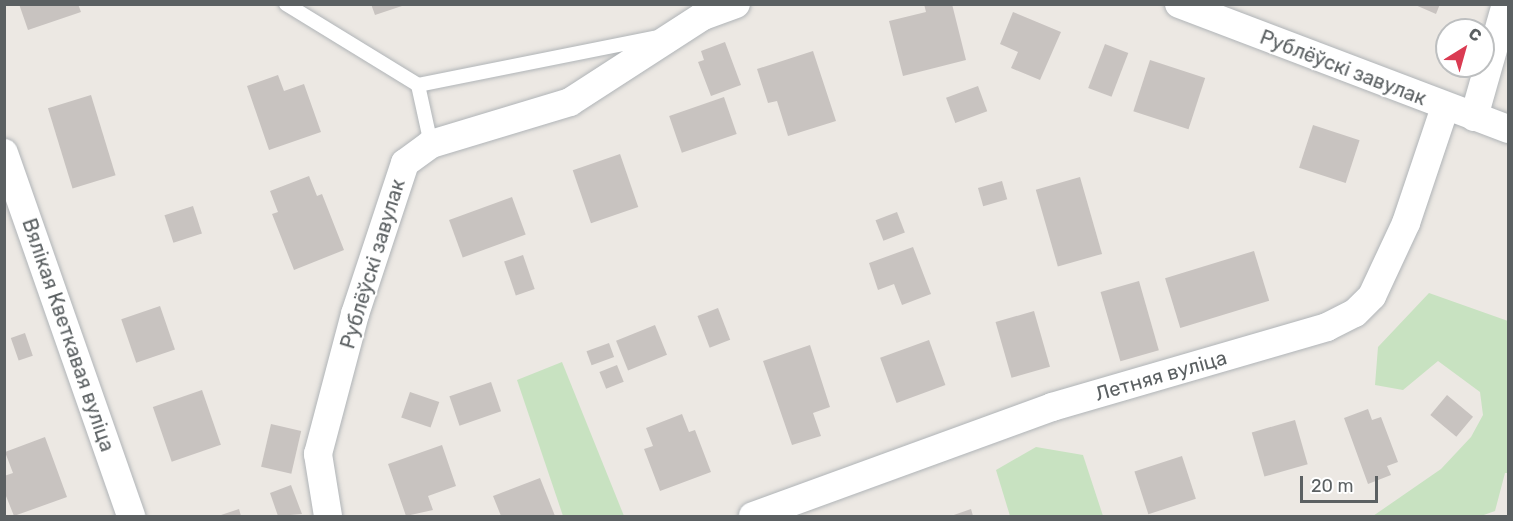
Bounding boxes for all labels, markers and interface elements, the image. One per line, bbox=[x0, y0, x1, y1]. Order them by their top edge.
north arrow bbox=[1435, 18, 1495, 78]
text: С bbox=[1465, 24, 1485, 46]
street label: Рублёўскі завулак bbox=[1256, 25, 1430, 111]
street label: Рублёўскі завулак bbox=[336, 176, 410, 352]
street label: Вялікая Кветкавая вуліца bbox=[17, 215, 119, 455]
street label: Летняя вуліца bbox=[1092, 346, 1230, 406]
scale bar bbox=[1303, 464, 1381, 502]
text: 20 m bbox=[1311, 475, 1353, 497]

